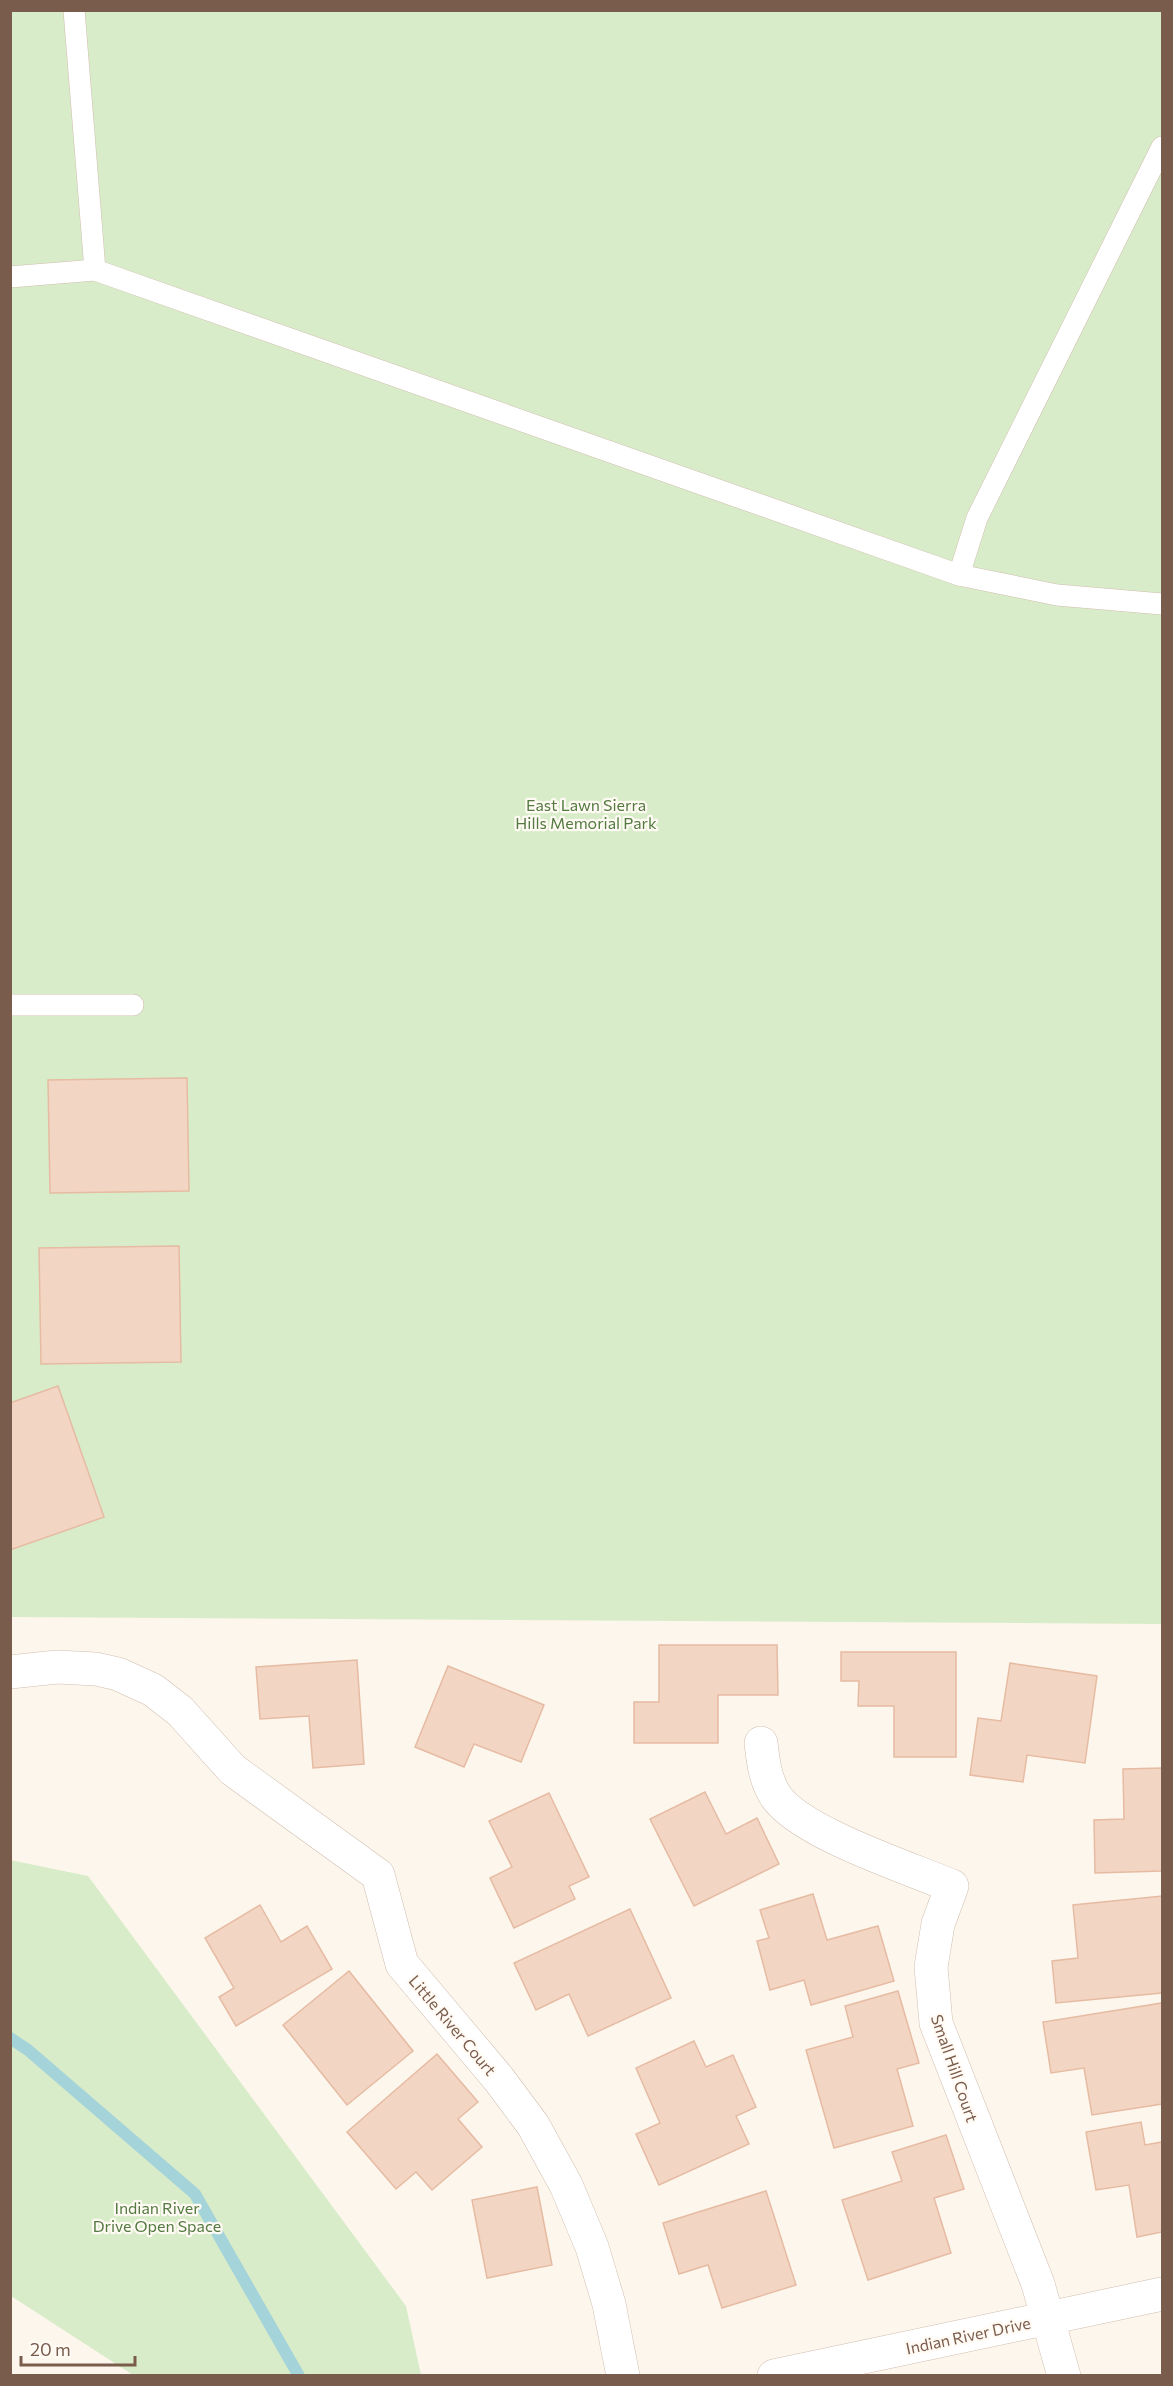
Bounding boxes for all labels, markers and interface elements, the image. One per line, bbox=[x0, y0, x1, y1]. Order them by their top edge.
park label: East Lawn Sierra Hills Memorial Park bbox=[515, 795, 657, 832]
street label: Little River Court bbox=[406, 1971, 501, 2079]
street label: Small Hill Court bbox=[928, 2012, 982, 2125]
park label: Indian River Drive Open Space bbox=[93, 2198, 221, 2235]
street label: Indian River Drive bbox=[904, 2313, 1032, 2357]
scale bar bbox=[21, 2329, 135, 2367]
text: 20 m bbox=[30, 2338, 71, 2360]

